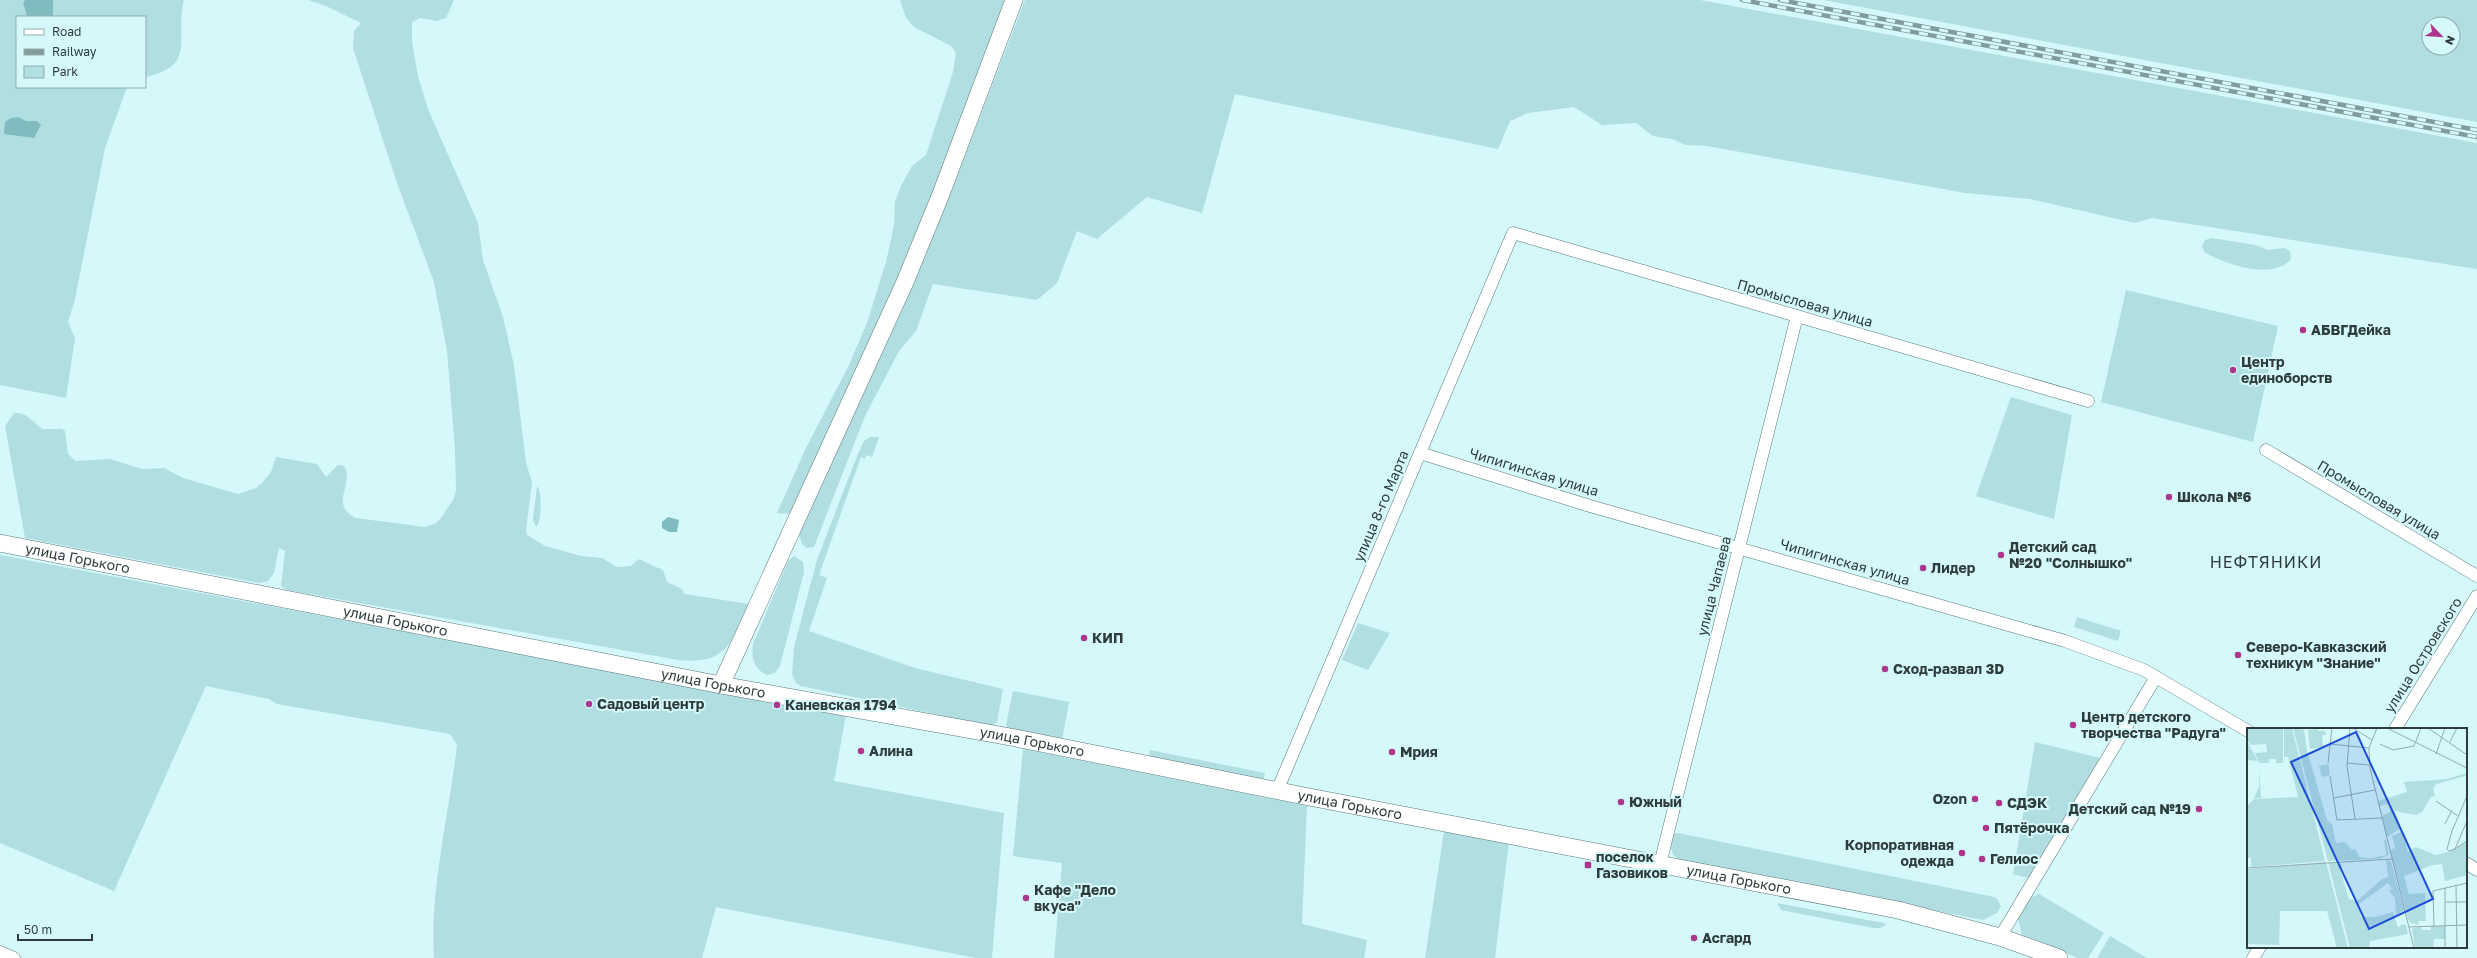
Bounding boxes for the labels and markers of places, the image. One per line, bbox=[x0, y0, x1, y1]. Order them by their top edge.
place label: АБВГДейка bbox=[2311, 321, 2391, 338]
marker: АБВГДейка bbox=[2298, 325, 2308, 335]
place label: Центр единоборств bbox=[2241, 353, 2332, 386]
marker: Центр единоборств bbox=[2228, 365, 2238, 375]
place label: Школа №6 bbox=[2177, 488, 2252, 505]
marker: Школа №6 bbox=[2164, 492, 2174, 502]
place label: Детский сад №20 "Солнышко" bbox=[2009, 538, 2132, 571]
marker: Детский сад №20 "Солнышко" bbox=[1996, 550, 2006, 560]
place label: Лидер bbox=[1931, 559, 1976, 576]
marker: Лидер bbox=[1918, 563, 1928, 573]
place label: КИП bbox=[1092, 629, 1123, 646]
marker: КИП bbox=[1079, 633, 1089, 643]
place label: Северо-Кавказский техникум "Знание" bbox=[2246, 638, 2386, 671]
marker: Северо-Кавказский техникум "Знание" bbox=[2233, 650, 2243, 660]
place label: Сход-развал 3D bbox=[1893, 660, 2004, 677]
marker: Сход-развал 3D bbox=[1880, 664, 1890, 674]
place label: Садовый центр bbox=[597, 695, 705, 712]
place label: Каневская 1794 bbox=[785, 696, 897, 713]
marker: Садовый центр bbox=[584, 699, 594, 709]
marker: Каневская 1794 bbox=[772, 700, 782, 710]
place label: Центр детского творчества "Радуга" bbox=[2081, 708, 2226, 741]
marker: Центр детского творчества "Радуга" bbox=[2068, 720, 2078, 730]
place label: Алина bbox=[869, 742, 913, 759]
place label: Мрия bbox=[1400, 743, 1438, 760]
marker: Алина bbox=[856, 746, 866, 756]
marker: Мрия bbox=[1387, 747, 1397, 757]
place label: Ozon bbox=[1932, 790, 1967, 807]
place label: Южный bbox=[1629, 793, 1682, 810]
marker: Ozon bbox=[1970, 794, 1980, 804]
place label: СДЭК bbox=[2007, 794, 2048, 811]
marker: Южный bbox=[1616, 797, 1626, 807]
marker: СДЭК bbox=[1994, 798, 2004, 808]
place label: Детский сад №19 bbox=[2068, 800, 2191, 817]
marker: Детский сад №19 bbox=[2194, 804, 2204, 814]
place label: Пятёрочка bbox=[1994, 819, 2069, 836]
marker: Пятёрочка bbox=[1981, 823, 1991, 833]
place label: Корпоративная одежда bbox=[1845, 836, 1954, 869]
place label: поселок Газовиков bbox=[1596, 848, 1668, 881]
marker: Корпоративная одежда bbox=[1957, 848, 1967, 858]
place label: Гелиос bbox=[1990, 850, 2038, 867]
marker: Гелиос bbox=[1977, 854, 1987, 864]
marker: поселок Газовиков bbox=[1583, 860, 1593, 870]
place label: Кафе "Дело вкуса" bbox=[1034, 881, 1116, 914]
marker: Кафе "Дело вкуса" bbox=[1021, 893, 1031, 903]
place label: Асгард bbox=[1702, 929, 1752, 946]
marker: Асгард bbox=[1689, 933, 1699, 943]

